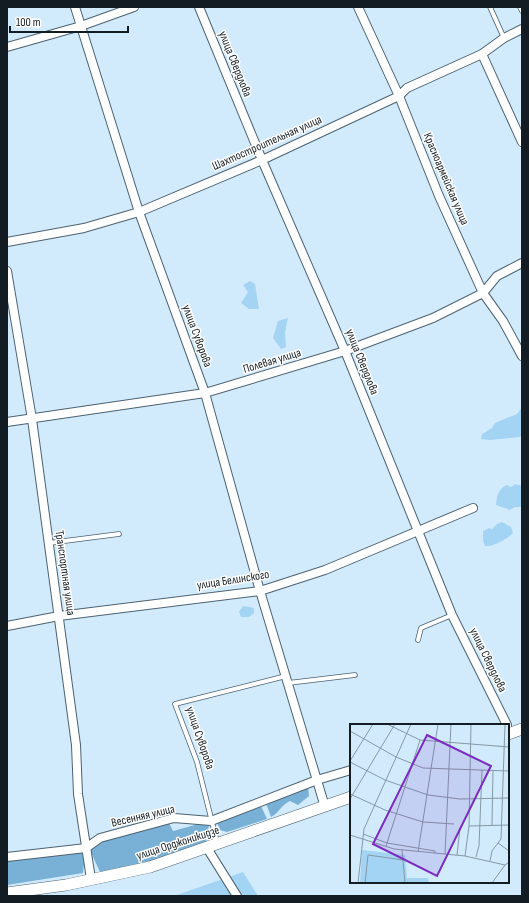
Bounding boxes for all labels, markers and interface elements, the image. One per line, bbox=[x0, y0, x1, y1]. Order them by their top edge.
scale bar bbox=[10, 8, 128, 34]
text: 100 m bbox=[16, 15, 41, 30]
street label: улица Свердлова bbox=[215, 29, 255, 99]
street label: Шахтостроительная улица bbox=[210, 112, 324, 174]
street label: Красноармейская улица bbox=[420, 131, 472, 228]
street label: улица Суворова bbox=[179, 303, 215, 370]
street label: улица Свердлова bbox=[342, 327, 382, 397]
street label: Полевая улица bbox=[241, 345, 303, 377]
street label: Транспортная улица bbox=[52, 529, 78, 617]
street label: улица Белинского bbox=[196, 567, 270, 593]
street label: улица Свердлова bbox=[466, 625, 510, 695]
street label: улица Суворова bbox=[182, 705, 218, 772]
inset map bbox=[350, 724, 509, 883]
street label: Весенняя улица bbox=[110, 801, 176, 831]
street label: улица Орджоникидзе bbox=[135, 822, 222, 863]

